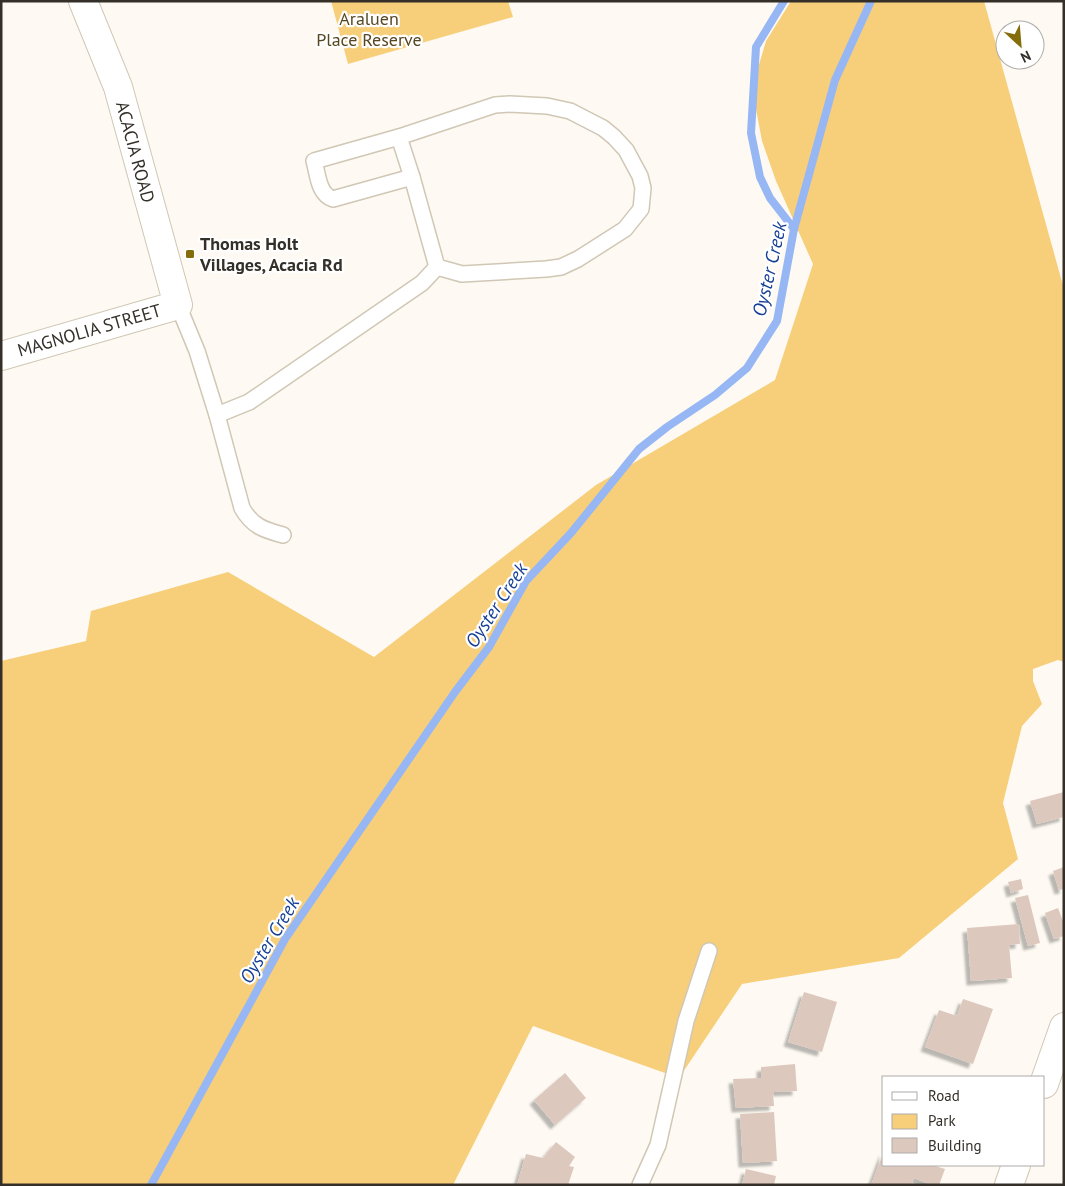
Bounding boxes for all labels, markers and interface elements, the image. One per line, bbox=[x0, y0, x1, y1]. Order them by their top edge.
park label: Araluen Place Reserve bbox=[316, 7, 422, 51]
north arrow bbox=[995, 20, 1045, 70]
text: N bbox=[1018, 47, 1034, 67]
street label: ACACIA ROAD bbox=[111, 99, 160, 205]
water label: Oyster Creek bbox=[746, 218, 792, 319]
place label: Thomas Holt Villages, Acacia Rd bbox=[199, 232, 343, 276]
marker: Thomas Holt Villages, Acacia Rd bbox=[184, 248, 196, 260]
street label: MAGNOLIA STREET bbox=[15, 298, 164, 362]
water label: Oyster Creek bbox=[460, 557, 533, 652]
water label: Oyster Creek bbox=[234, 891, 305, 988]
legend bbox=[882, 1076, 1045, 1166]
text: Road bbox=[928, 1086, 960, 1105]
text: Park bbox=[928, 1111, 956, 1130]
text: Building bbox=[928, 1136, 982, 1155]

